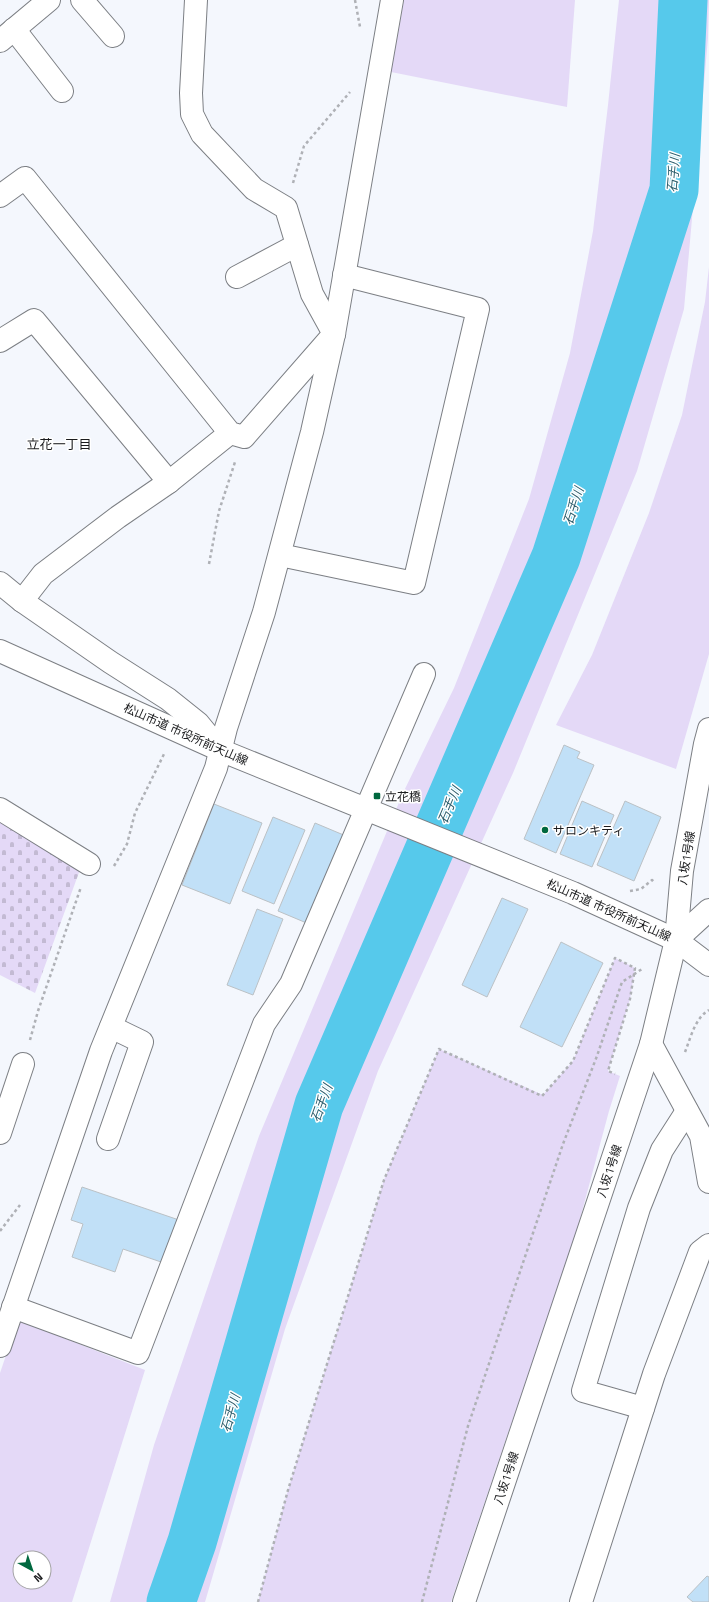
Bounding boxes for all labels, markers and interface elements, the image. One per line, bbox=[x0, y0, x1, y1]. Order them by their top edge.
water label: 石手川 bbox=[661, 151, 685, 193]
district label: 立花一丁目 bbox=[26, 434, 92, 454]
water label: 石手川 bbox=[557, 482, 589, 528]
street label: 松山市道 市役所前天山線 bbox=[121, 698, 251, 770]
water label: 石手川 bbox=[432, 781, 467, 827]
place label: 立花橋 bbox=[385, 787, 421, 806]
marker: 立花橋 bbox=[372, 791, 382, 801]
place label: サロンキティ bbox=[553, 821, 624, 840]
marker: サロンキティ bbox=[540, 825, 550, 835]
street label: 八坂1号線 bbox=[672, 829, 700, 887]
street label: 松山市道 市役所前天山線 bbox=[544, 874, 674, 946]
water label: 石手川 bbox=[305, 1079, 338, 1125]
street label: 八坂1号線 bbox=[592, 1142, 626, 1200]
water label: 石手川 bbox=[215, 1390, 246, 1435]
street label: 八坂1号線 bbox=[489, 1449, 523, 1507]
north arrow bbox=[12, 1550, 52, 1590]
text: N bbox=[30, 1569, 46, 1586]

